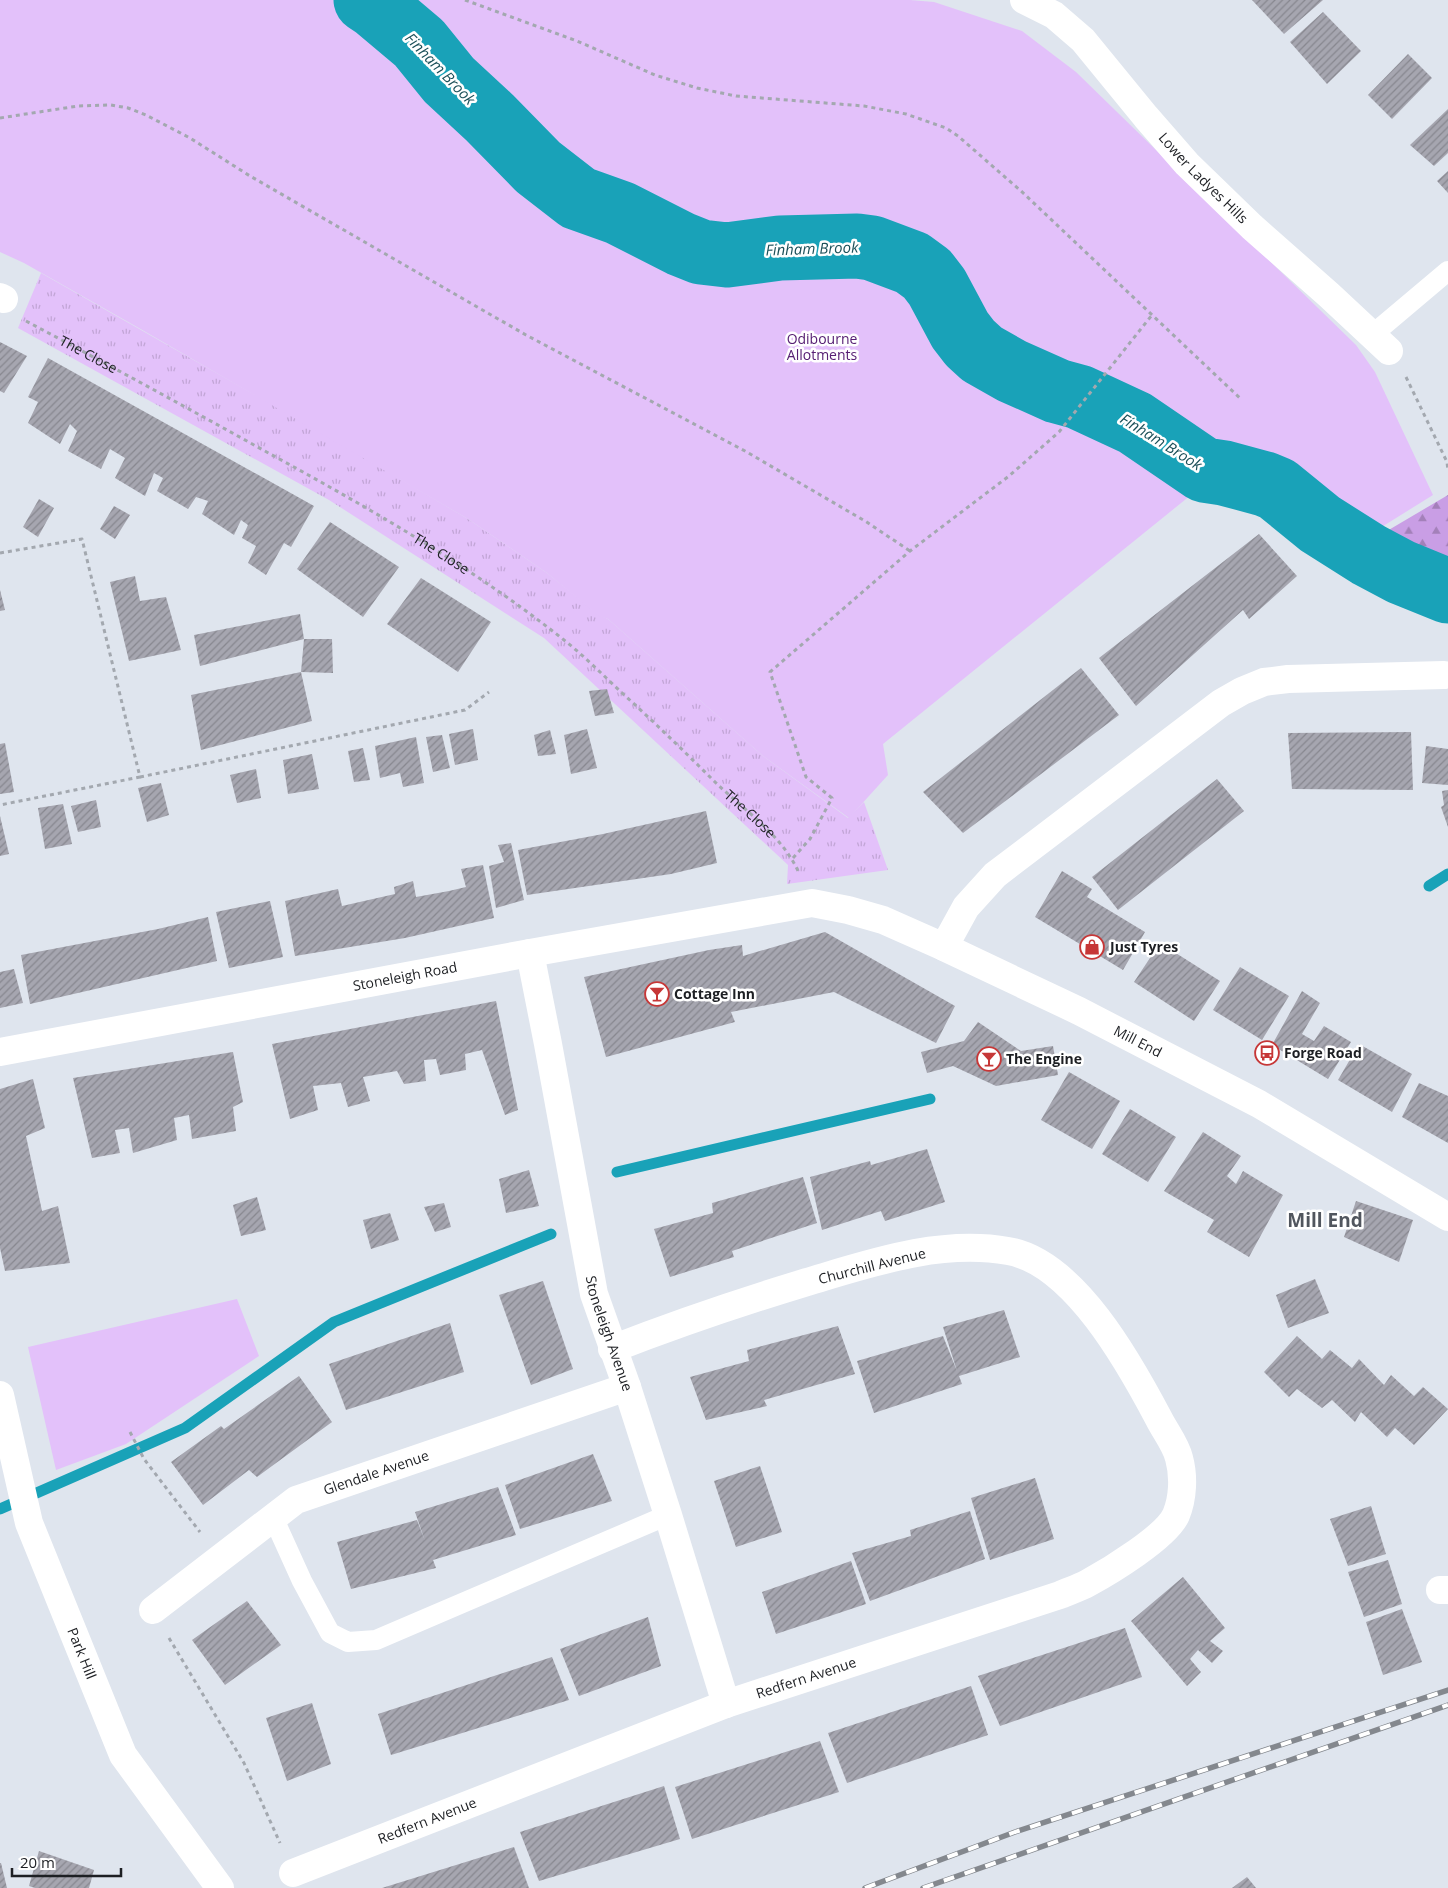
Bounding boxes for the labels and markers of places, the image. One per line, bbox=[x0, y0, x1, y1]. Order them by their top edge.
shop icon: Just Tyres bbox=[1079, 934, 1105, 960]
place label: Just Tyres bbox=[1108, 937, 1178, 956]
bar icon: Cottage Inn bbox=[644, 981, 670, 1007]
place label: Cottage Inn bbox=[674, 984, 755, 1003]
bus stop icon: Forge Road bbox=[1254, 1040, 1280, 1066]
place label: Forge Road bbox=[1284, 1043, 1362, 1062]
bar icon: The Engine bbox=[976, 1046, 1002, 1072]
place label: The Engine bbox=[1006, 1049, 1082, 1068]

